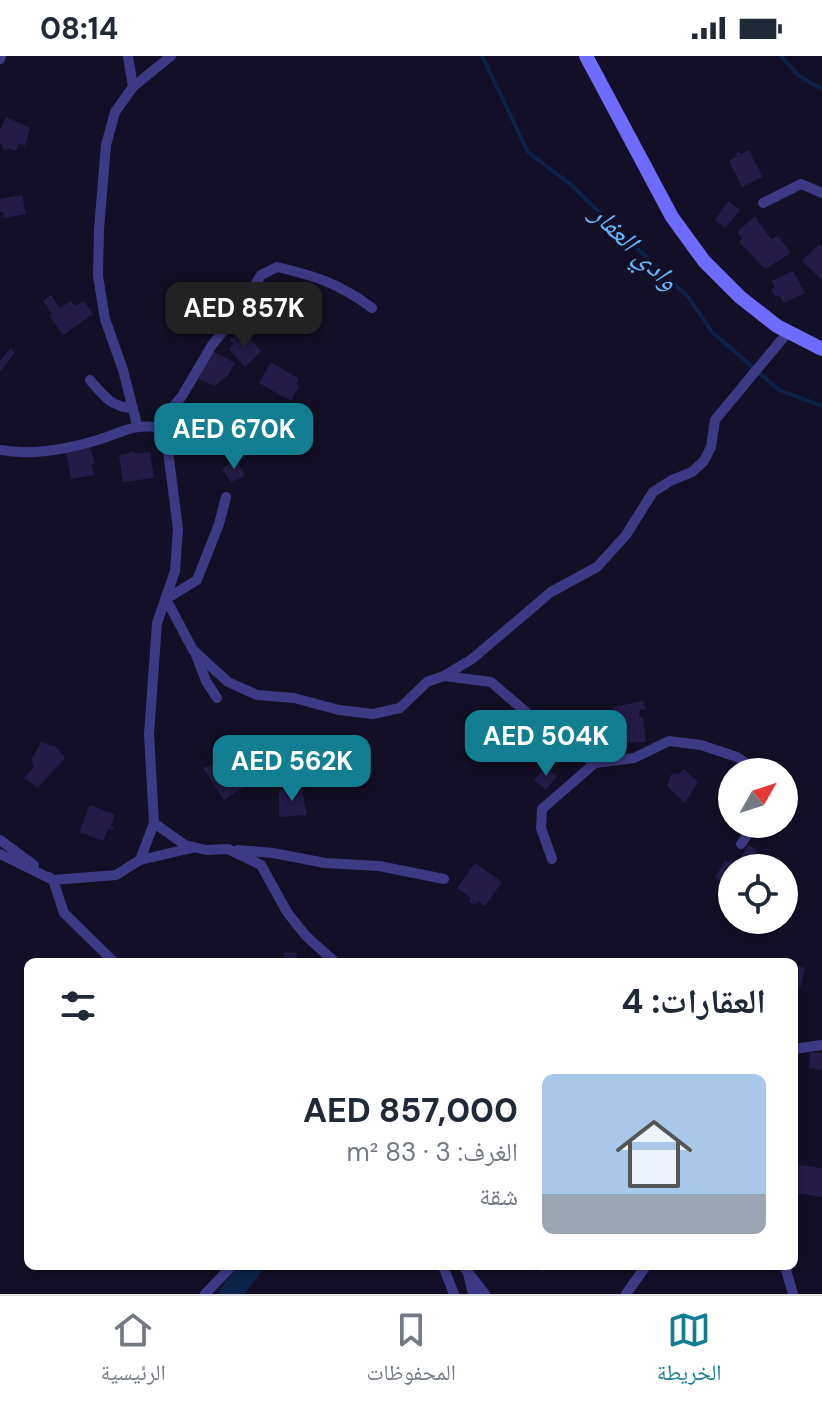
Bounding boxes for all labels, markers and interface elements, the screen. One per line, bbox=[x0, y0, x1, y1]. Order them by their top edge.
text: 08:14 bbox=[40, 9, 118, 48]
water label: وادي العفار bbox=[578, 194, 687, 301]
pin: AED 857K bbox=[161, 282, 327, 350]
text: AED 857K bbox=[183, 291, 305, 325]
pin: AED 670K bbox=[151, 403, 317, 471]
text: AED 670K bbox=[172, 412, 296, 446]
pin: AED 504K bbox=[463, 710, 629, 778]
text: AED 504K bbox=[483, 719, 609, 753]
pin: AED 562K bbox=[209, 735, 375, 803]
text: AED 562K bbox=[231, 744, 353, 778]
north arrow bbox=[718, 758, 798, 838]
map controls bbox=[718, 758, 798, 934]
button: locate bbox=[718, 854, 798, 934]
text: العقارات: 4 bbox=[621, 979, 766, 1024]
icon: filters bbox=[56, 984, 100, 1028]
text: AED 857,000 bbox=[303, 1088, 518, 1133]
icon: home bbox=[606, 1106, 702, 1202]
text: الغرف: 3 · 83 m² bbox=[347, 1135, 518, 1169]
text: شقة bbox=[479, 1179, 518, 1213]
tab: الرئيسية bbox=[100, 1308, 166, 1394]
tab: المحفوظات bbox=[366, 1308, 456, 1394]
tab: الخريطة bbox=[657, 1308, 722, 1394]

